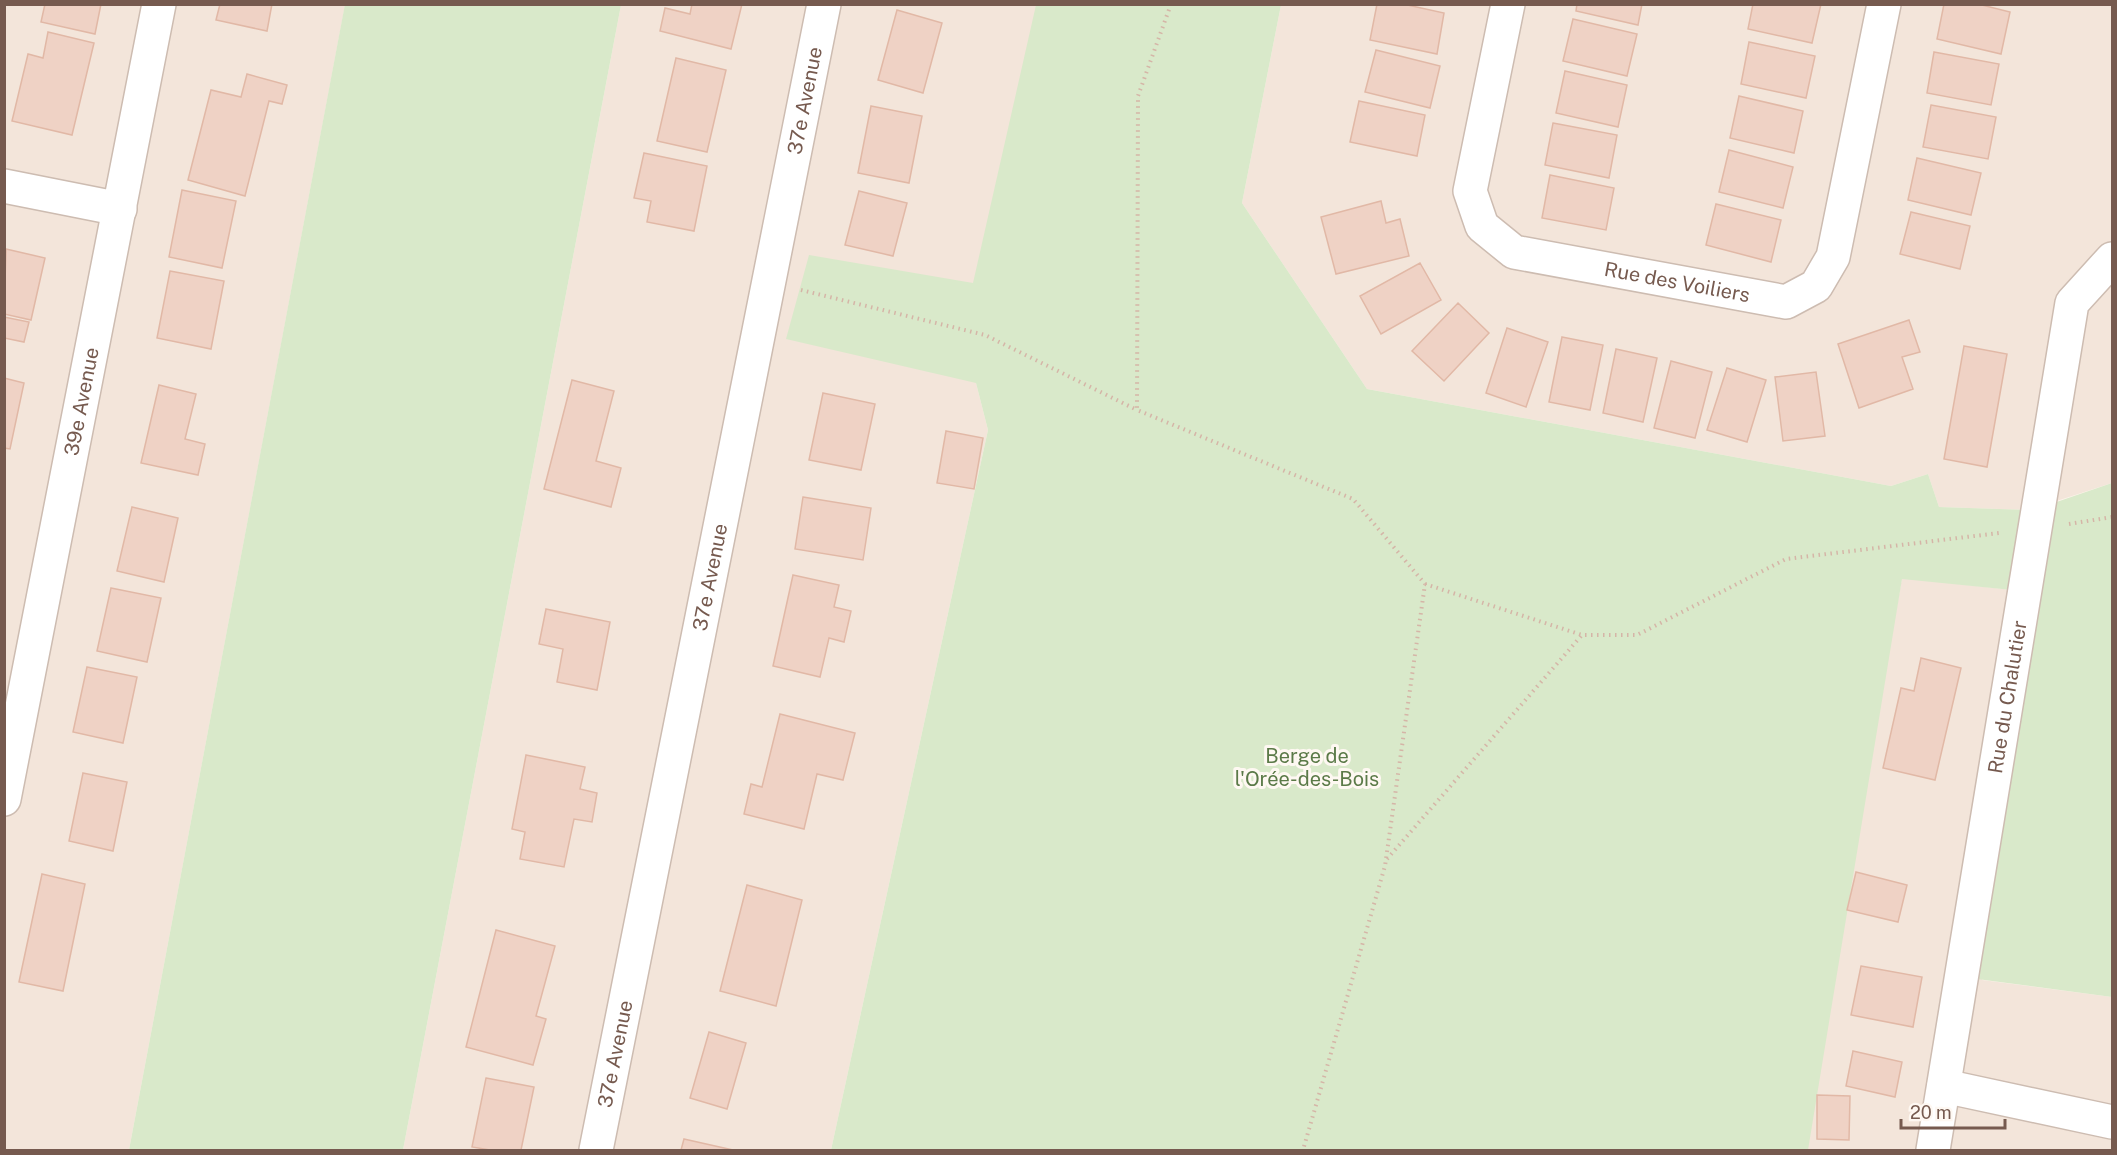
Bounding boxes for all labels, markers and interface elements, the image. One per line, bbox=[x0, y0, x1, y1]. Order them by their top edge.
street label: 37e Avenue bbox=[782, 45, 827, 156]
street label: Rue des Voiliers bbox=[1602, 257, 1752, 307]
street label: 39e Avenue bbox=[59, 345, 104, 458]
street label: 37e Avenue bbox=[688, 521, 732, 633]
street label: Rue du Chalutier bbox=[1983, 619, 2032, 775]
park label: Berge de l'Orée-des-Bois bbox=[1235, 744, 1379, 791]
street label: 37e Avenue bbox=[593, 998, 638, 1110]
scale bar bbox=[1901, 1092, 2004, 1130]
text: 20 m bbox=[1910, 1102, 1952, 1123]

